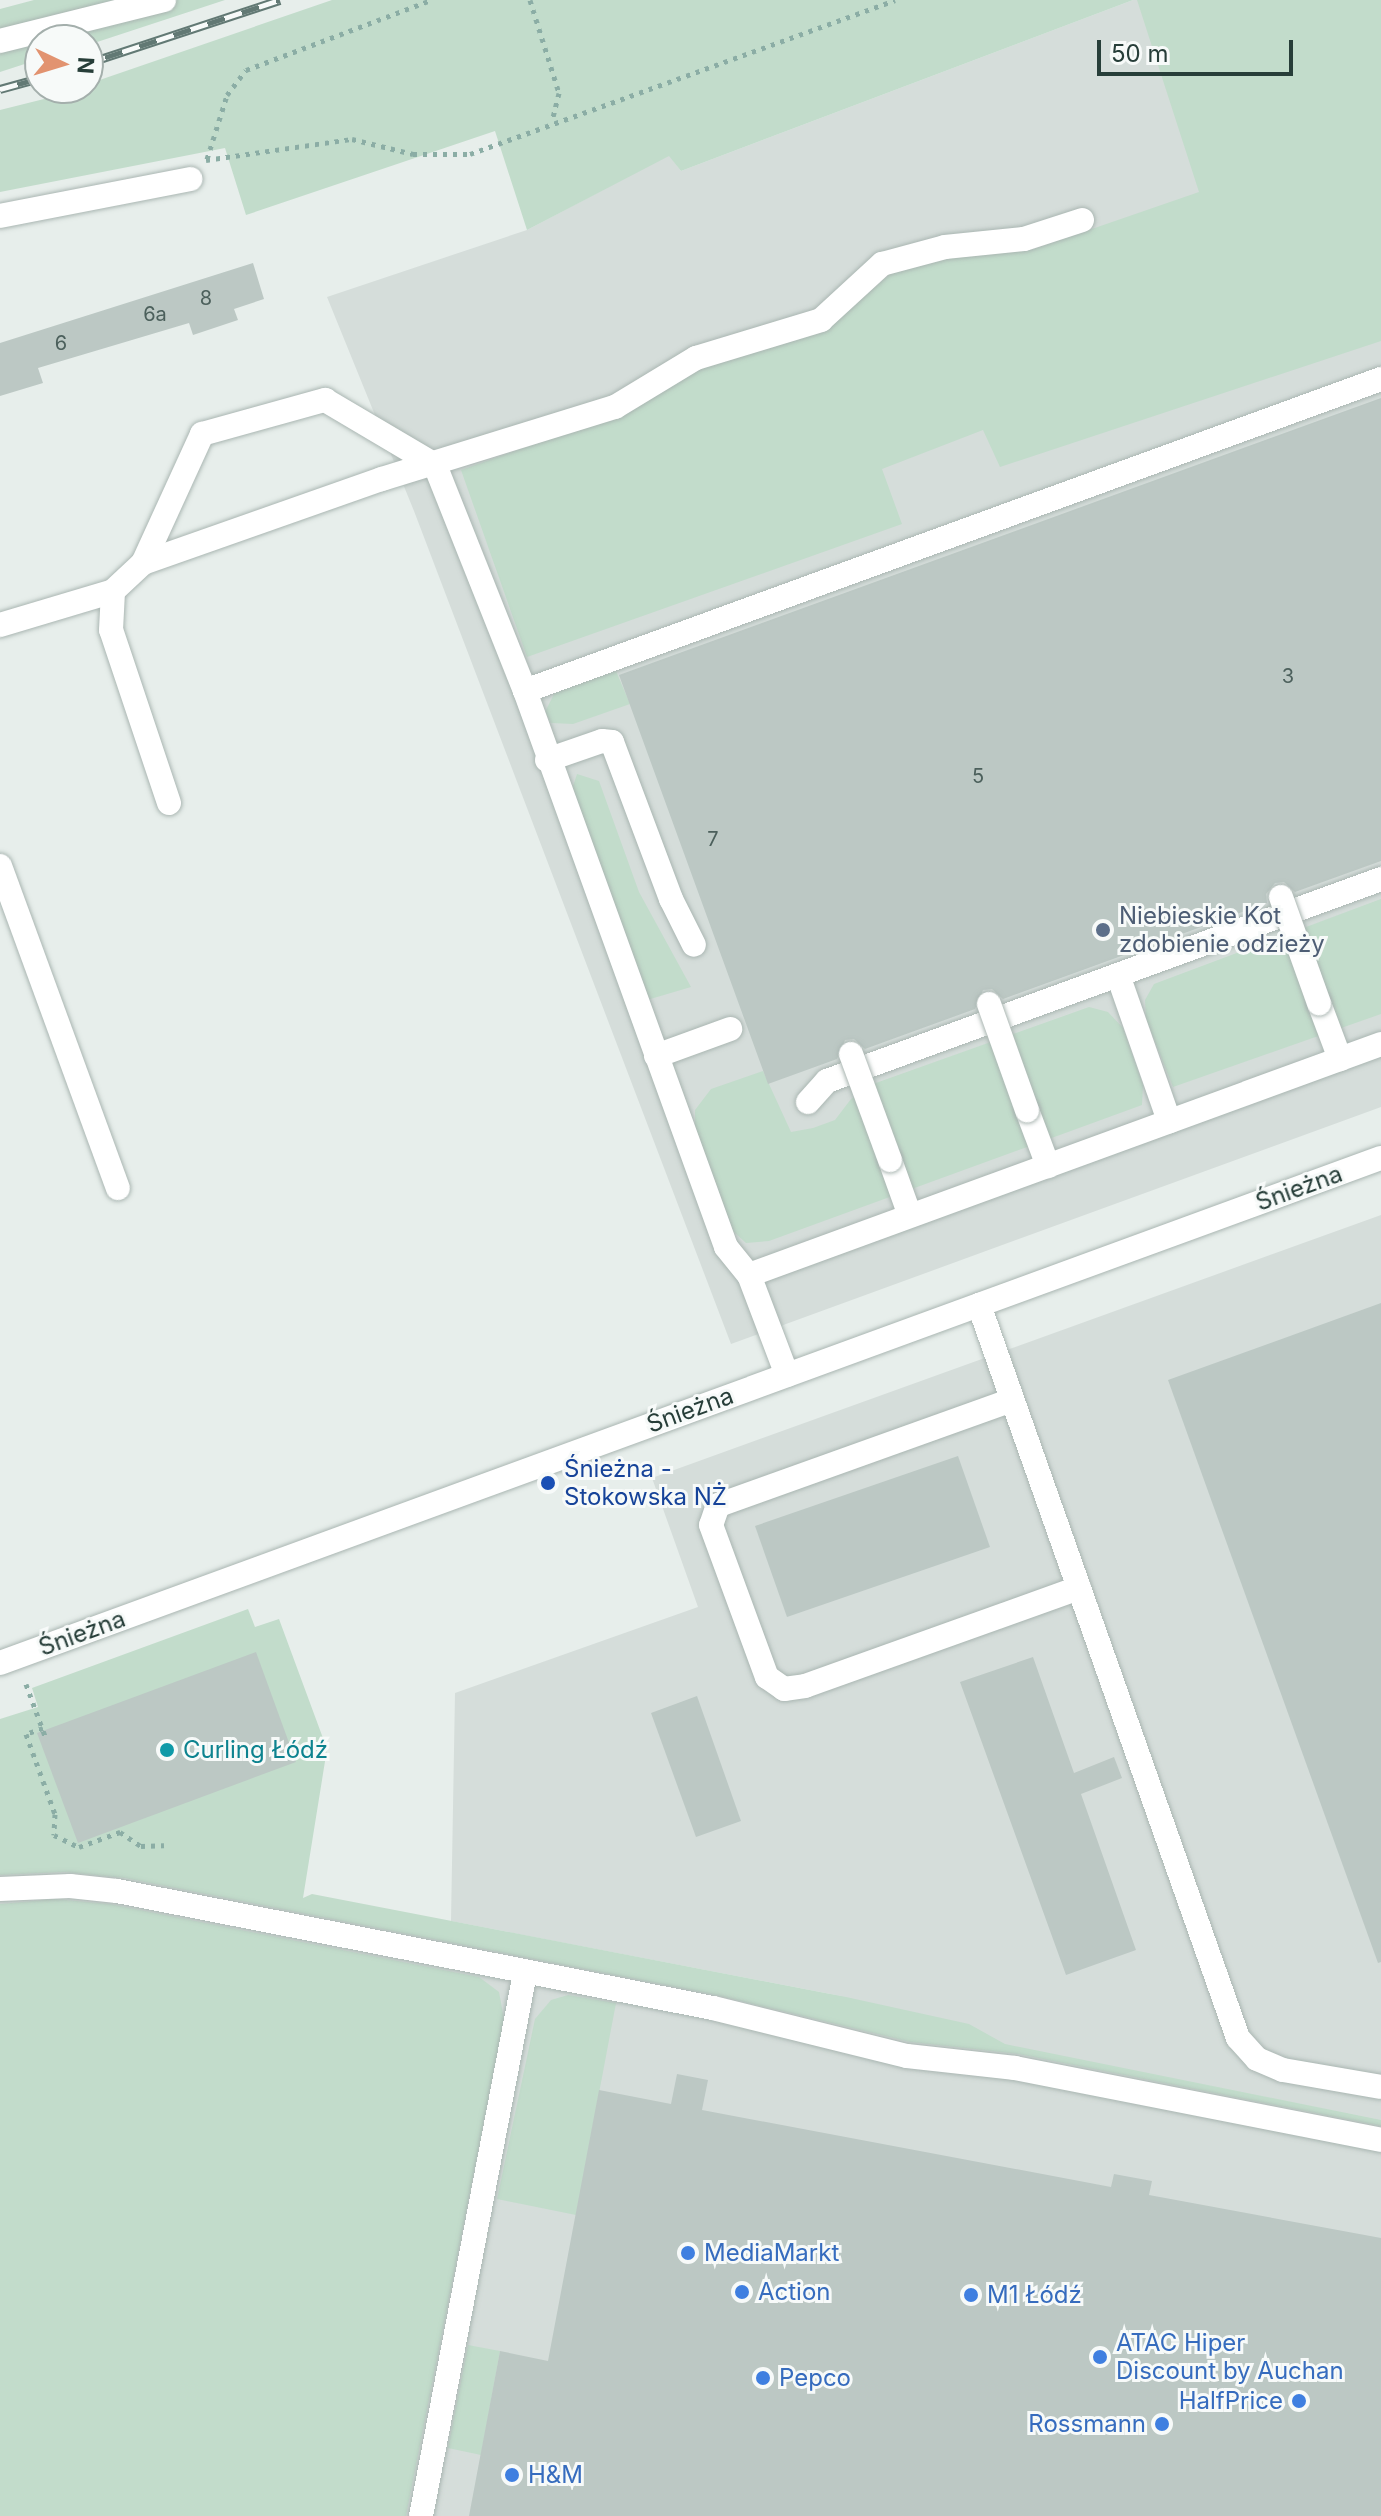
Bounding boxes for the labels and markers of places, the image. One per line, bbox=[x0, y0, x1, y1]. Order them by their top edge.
place label: Niebieskie Kot zdobienie odzieży bbox=[1119, 902, 1325, 958]
marker: Niebieskie Kot zdobienie odzieży bbox=[1094, 921, 1112, 939]
place label: Śnieżna - Stokowska NŻ bbox=[564, 1455, 727, 1511]
marker: Śnieżna - Stokowska NŻ bbox=[539, 1474, 557, 1492]
place label: Curling Łódź bbox=[183, 1736, 328, 1764]
marker: Curling Łódź bbox=[158, 1741, 176, 1759]
place label: MediaMarkt bbox=[704, 2239, 839, 2267]
marker: MediaMarkt bbox=[679, 2244, 697, 2262]
place label: Action bbox=[758, 2278, 831, 2306]
place label: M1 Łódź bbox=[987, 2281, 1082, 2309]
marker: Action bbox=[733, 2283, 751, 2301]
marker: M1 Łódź bbox=[962, 2286, 980, 2304]
place label: ATAC Hiper Discount by Auchan bbox=[1116, 2329, 1344, 2385]
marker: ATAC Hiper Discount by Auchan bbox=[1091, 2348, 1109, 2366]
place label: Pepco bbox=[779, 2364, 851, 2392]
marker: Pepco bbox=[754, 2369, 772, 2387]
place label: HalfPrice bbox=[1179, 2387, 1283, 2415]
marker: HalfPrice bbox=[1290, 2392, 1308, 2410]
place label: Rossmann bbox=[1028, 2410, 1146, 2438]
marker: Rossmann bbox=[1153, 2415, 1171, 2433]
place label: H&M bbox=[528, 2461, 583, 2489]
marker: H&M bbox=[503, 2466, 521, 2484]

